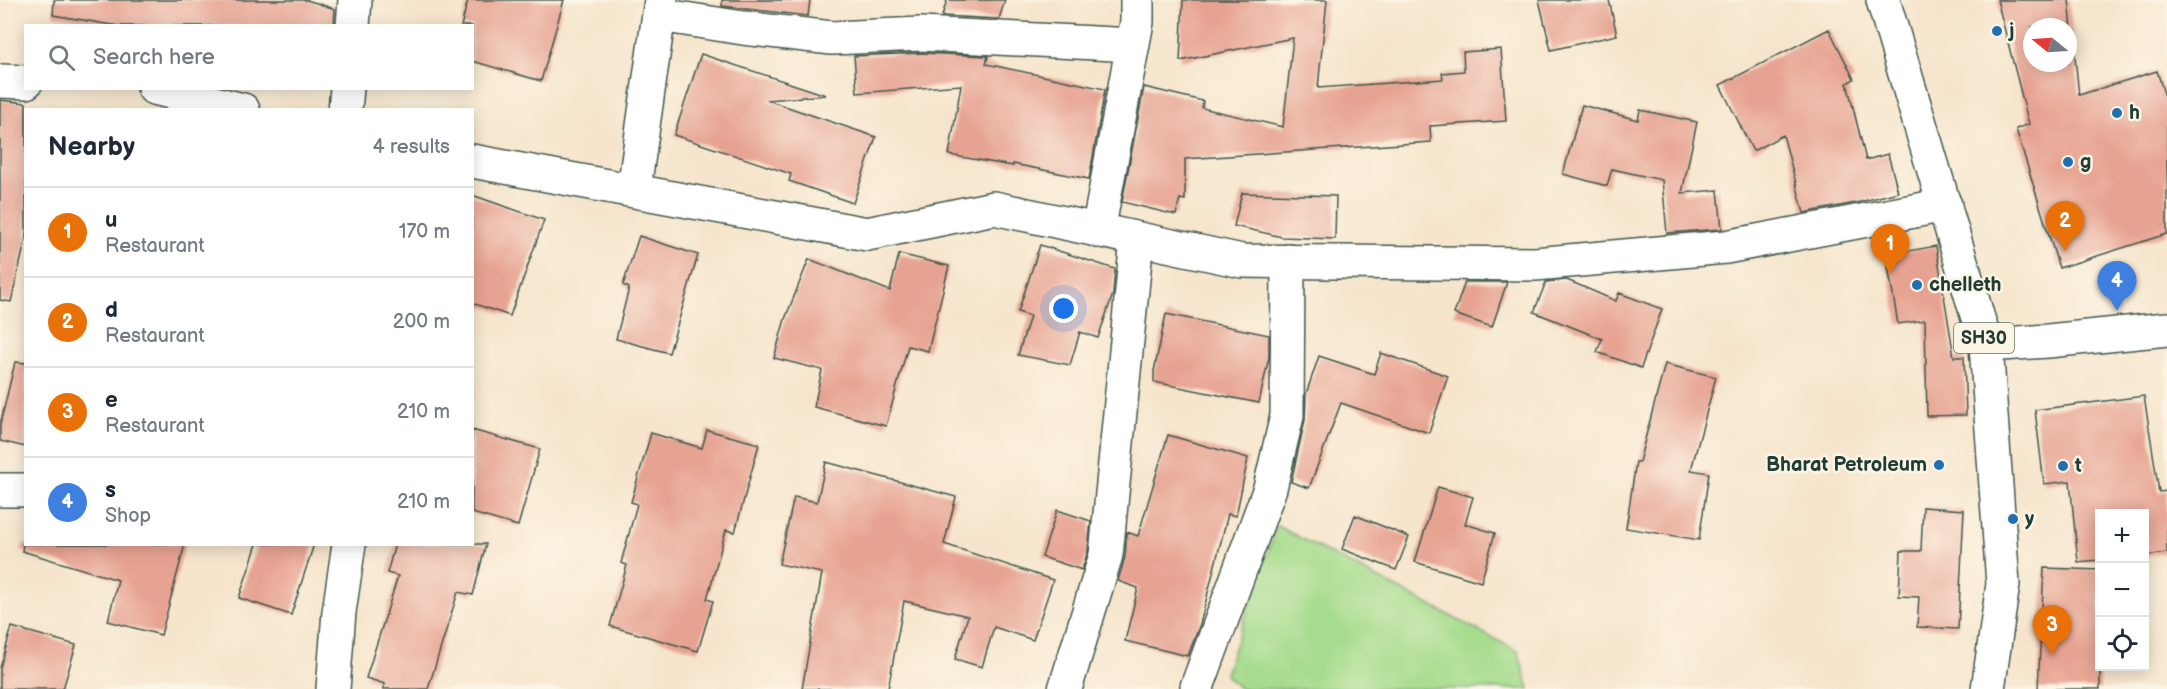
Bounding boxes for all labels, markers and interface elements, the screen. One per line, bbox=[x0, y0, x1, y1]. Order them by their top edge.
north arrow bbox=[2023, 18, 2077, 72]
place label: j bbox=[2008, 19, 2014, 43]
search box bbox=[24, 24, 474, 90]
marker: j bbox=[1990, 24, 2004, 38]
icon: search bbox=[45, 41, 78, 74]
text: Search here bbox=[93, 44, 215, 71]
place label: h bbox=[2129, 101, 2140, 125]
marker: h bbox=[2110, 106, 2124, 120]
text: Nearby bbox=[48, 132, 135, 163]
text: 4 results bbox=[372, 135, 450, 159]
place label: g bbox=[2080, 150, 2091, 174]
marker: g bbox=[2061, 155, 2075, 169]
pin: 2 bbox=[2046, 202, 2084, 251]
text: u bbox=[105, 207, 117, 234]
text: 1 bbox=[63, 220, 72, 244]
text: 170 m bbox=[399, 220, 450, 244]
pin: 1 bbox=[1870, 224, 1910, 274]
text: Restaurant bbox=[105, 234, 205, 258]
pin: 4 bbox=[2098, 262, 2136, 311]
place label: chelleth bbox=[1929, 273, 2002, 297]
marker: chelleth bbox=[1910, 278, 1924, 292]
your location bbox=[1049, 294, 1078, 323]
text: d bbox=[105, 297, 118, 324]
text: 2 bbox=[62, 310, 73, 334]
text: 200 m bbox=[393, 310, 450, 334]
road number: SH30 bbox=[1954, 323, 2014, 353]
text: Restaurant bbox=[105, 324, 205, 348]
text: e bbox=[105, 387, 118, 414]
text: 3 bbox=[62, 400, 73, 424]
text: 210 m bbox=[397, 400, 450, 424]
text: Restaurant bbox=[105, 414, 205, 438]
place label: Bharat Petroleum bbox=[1766, 453, 1927, 477]
place label: t bbox=[2074, 454, 2082, 478]
marker: Bharat Petroleum bbox=[1932, 458, 1946, 472]
marker: t bbox=[2056, 459, 2070, 473]
text: s bbox=[105, 477, 116, 504]
text: 4 bbox=[62, 490, 73, 514]
text: 210 m bbox=[397, 490, 450, 514]
text: Shop bbox=[105, 504, 151, 528]
place label: y bbox=[2025, 507, 2035, 531]
map controls bbox=[2095, 509, 2149, 671]
button: + bbox=[2095, 509, 2149, 563]
marker: y bbox=[2006, 512, 2020, 526]
button: − bbox=[2095, 563, 2149, 617]
pin: 3 bbox=[2032, 606, 2072, 655]
button: locate bbox=[2095, 617, 2149, 671]

